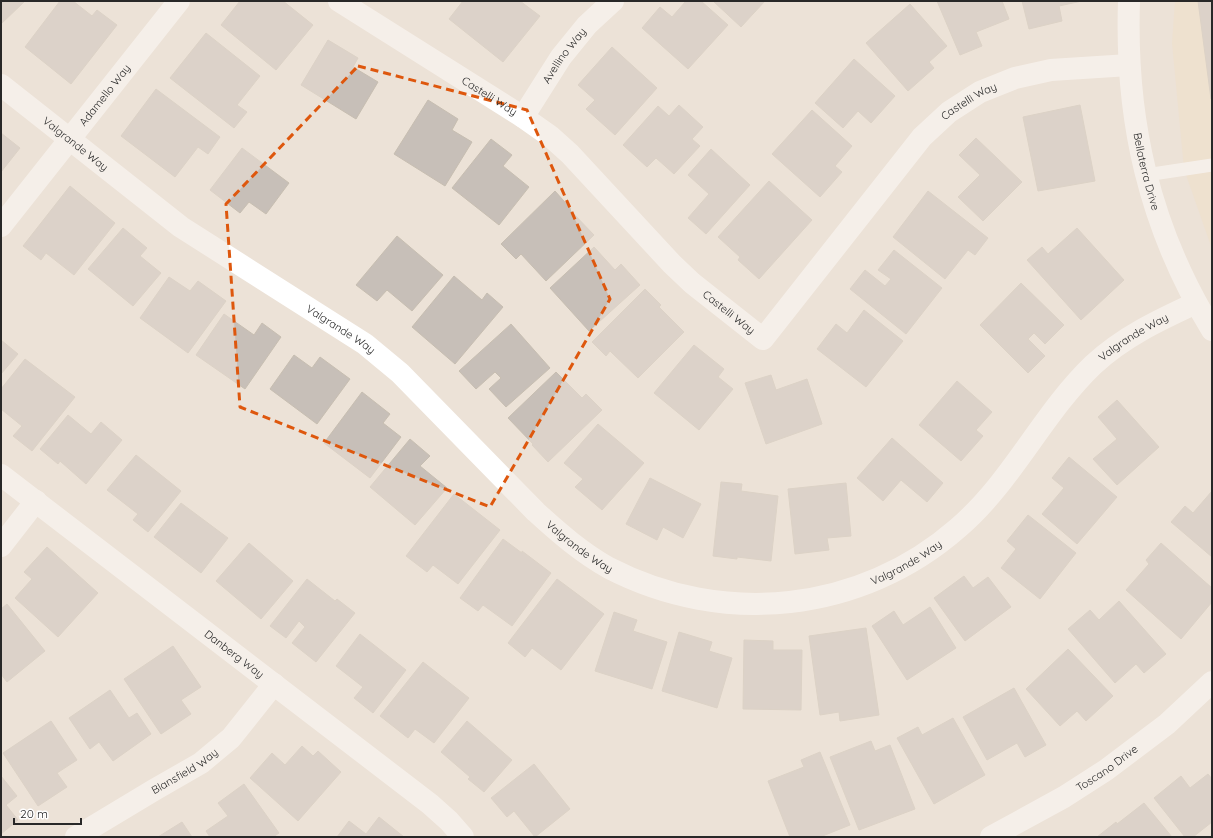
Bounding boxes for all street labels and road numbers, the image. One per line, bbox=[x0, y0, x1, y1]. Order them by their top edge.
street label: Avellino Way bbox=[539, 25, 589, 86]
street label: Adamello Way bbox=[76, 61, 133, 129]
street label: Castelli Way bbox=[459, 73, 520, 119]
street label: Castelli Way bbox=[938, 79, 999, 123]
street label: Valgrande Way bbox=[40, 114, 111, 174]
street label: Bellaterra Drive bbox=[1130, 132, 1163, 212]
street label: Castelli Way bbox=[700, 287, 758, 337]
street label: Valgrande Way bbox=[304, 302, 378, 357]
street label: Valgrande Way bbox=[1096, 310, 1170, 364]
street label: Valgrande Way bbox=[543, 517, 615, 576]
street label: Valgrande Way bbox=[868, 537, 944, 588]
street label: Danberg Way bbox=[202, 627, 267, 681]
street label: Toscano Drive bbox=[1073, 742, 1140, 794]
street label: Blansfield Way bbox=[149, 745, 221, 797]

